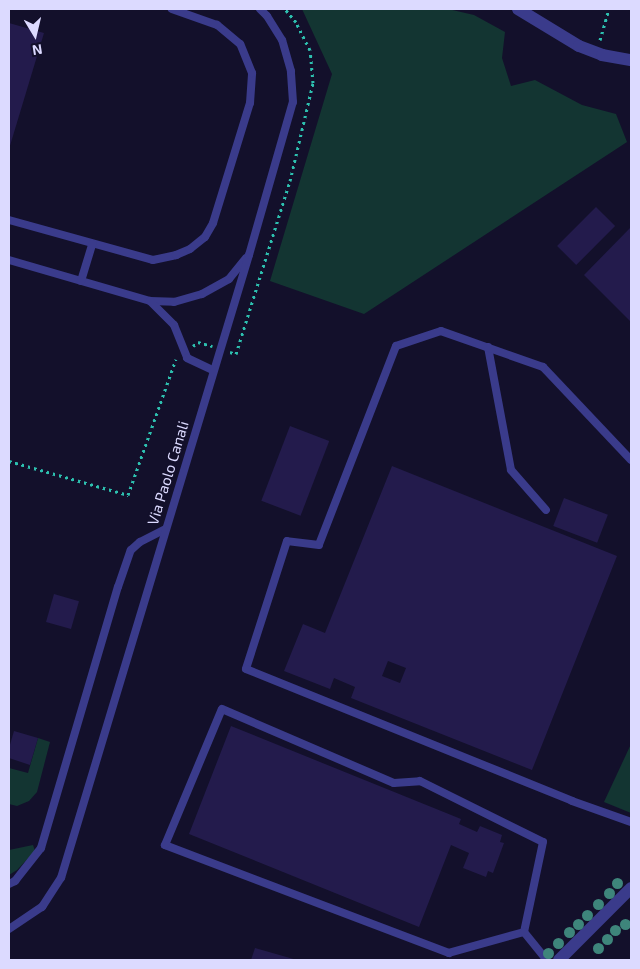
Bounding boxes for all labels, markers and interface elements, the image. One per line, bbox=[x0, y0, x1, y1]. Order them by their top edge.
north arrow bbox=[10, 10, 60, 60]
text: N bbox=[31, 41, 44, 59]
street label: Via Paolo Canali bbox=[144, 419, 192, 527]

